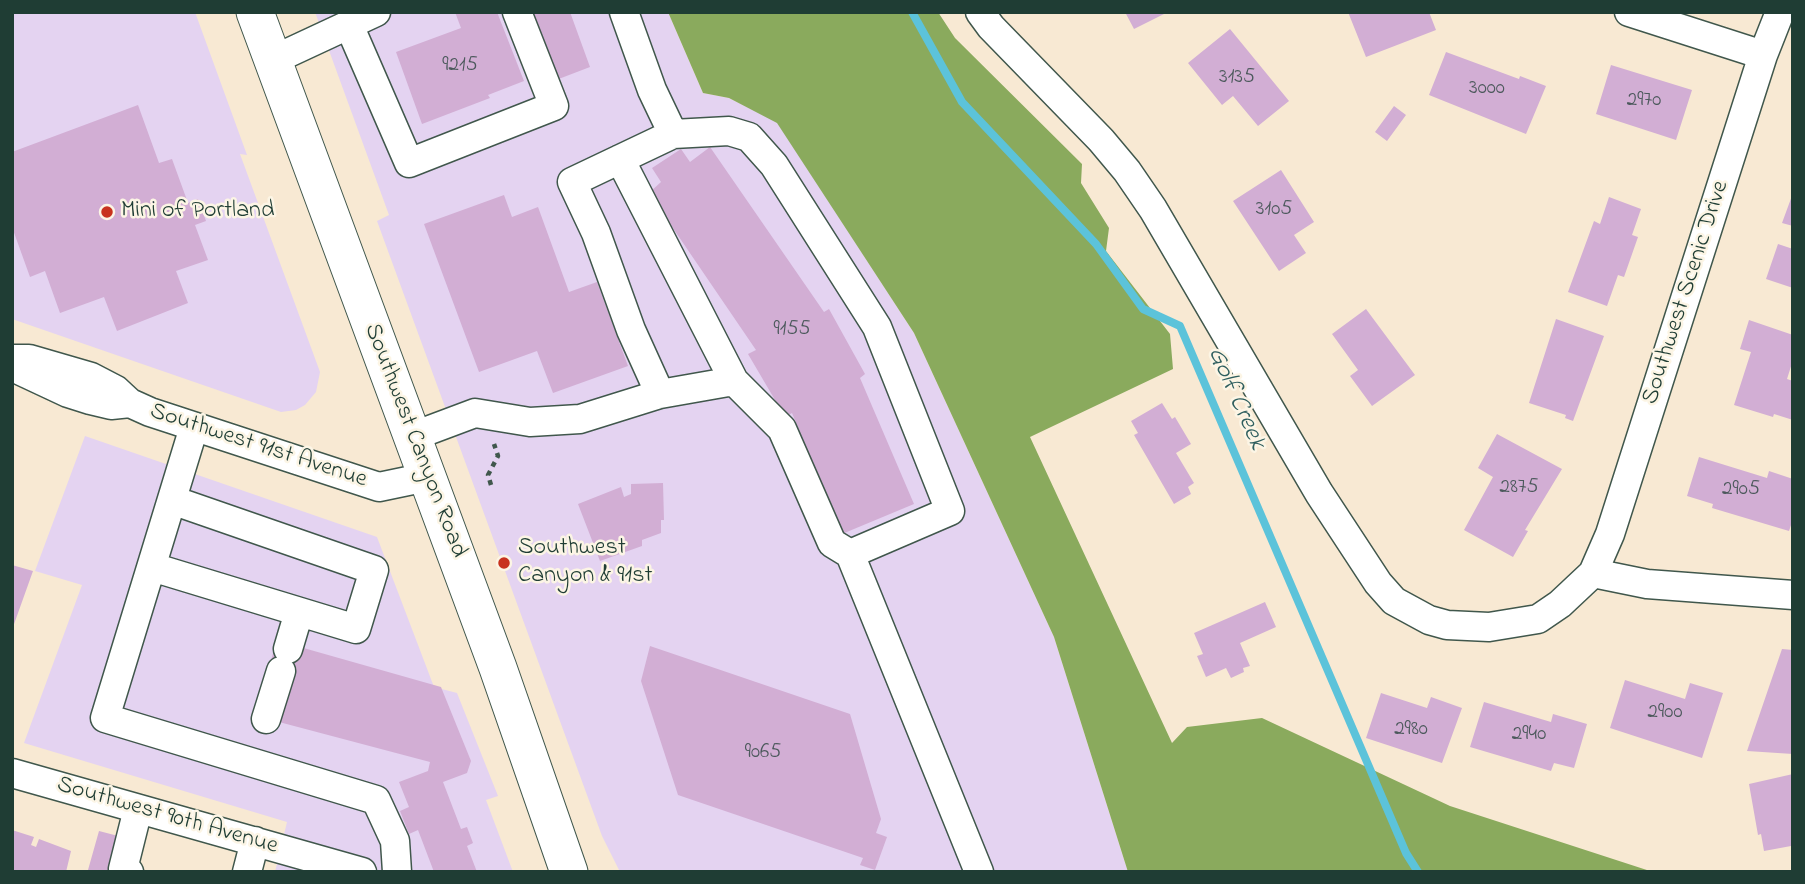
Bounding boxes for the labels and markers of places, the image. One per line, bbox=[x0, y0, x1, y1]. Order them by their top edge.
place label: Mini of Portland bbox=[121, 198, 274, 226]
marker: Mini of Portland bbox=[99, 204, 115, 220]
place label: Southwest Canyon & 91st bbox=[518, 535, 652, 591]
marker: Southwest Canyon & 91st bbox=[496, 555, 512, 571]

